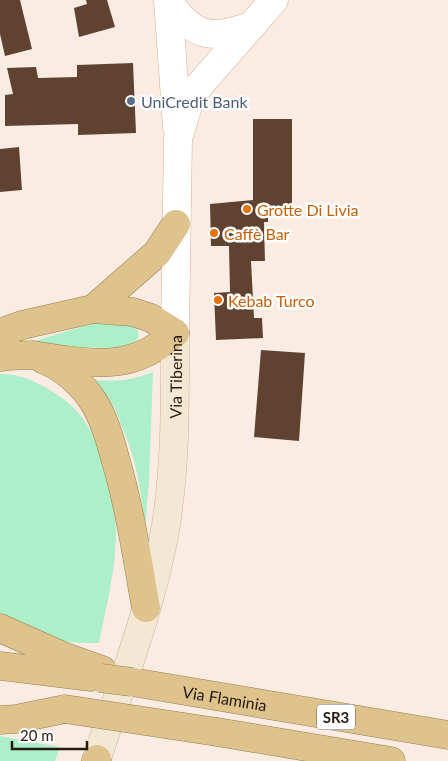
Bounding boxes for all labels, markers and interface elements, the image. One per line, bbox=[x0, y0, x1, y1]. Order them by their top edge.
place label: UniCredit Bank bbox=[141, 92, 248, 111]
marker: UniCredit Bank bbox=[125, 95, 137, 107]
place label: Grotte Di Livia bbox=[257, 200, 358, 219]
marker: Grotte Di Livia bbox=[241, 203, 253, 215]
place label: Caffè Bar bbox=[224, 224, 290, 243]
marker: Caffè Bar bbox=[208, 227, 220, 239]
place label: Kebab Turco bbox=[228, 291, 315, 310]
marker: Kebab Turco bbox=[212, 294, 224, 306]
street label: Via Tiberina bbox=[165, 335, 185, 419]
street label: Via Flaminia bbox=[181, 681, 268, 714]
road number: SR3 bbox=[317, 704, 355, 730]
scale bar bbox=[12, 718, 88, 750]
text: 20 m bbox=[20, 726, 54, 744]

